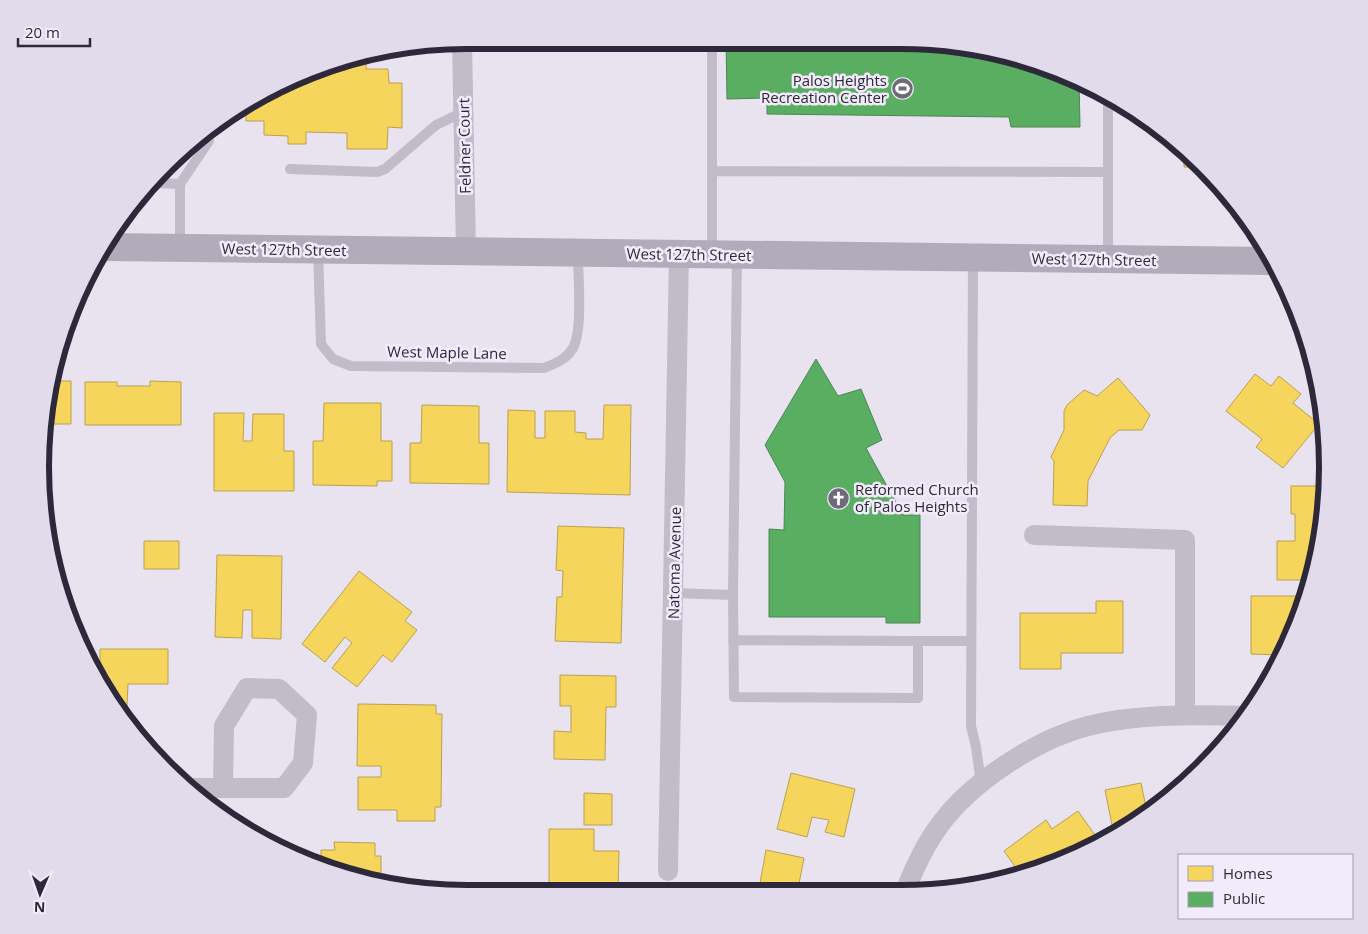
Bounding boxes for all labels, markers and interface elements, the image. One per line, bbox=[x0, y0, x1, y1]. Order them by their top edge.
scale bar bbox=[18, 15, 90, 47]
text: 20 m bbox=[25, 22, 60, 42]
place label: Palos Heights Recreation Center bbox=[761, 70, 887, 107]
sports icon: Palos Heights Recreation Center bbox=[891, 77, 915, 101]
street label: Feldner Court bbox=[453, 98, 475, 194]
street label: West 127th Street bbox=[221, 238, 347, 260]
street label: West 127th Street bbox=[626, 243, 752, 265]
street label: West 127th Street bbox=[1031, 248, 1157, 270]
street label: West Maple Lane bbox=[387, 341, 507, 363]
place label: Reformed Church of Palos Heights bbox=[855, 479, 979, 516]
church icon: Reformed Church of Palos Heights bbox=[827, 486, 851, 510]
street label: Natoma Avenue bbox=[663, 507, 685, 619]
legend bbox=[1178, 854, 1353, 919]
text: Homes bbox=[1223, 863, 1273, 883]
north arrow bbox=[15, 869, 65, 919]
text: Public bbox=[1223, 888, 1265, 908]
text: N bbox=[34, 898, 46, 917]

